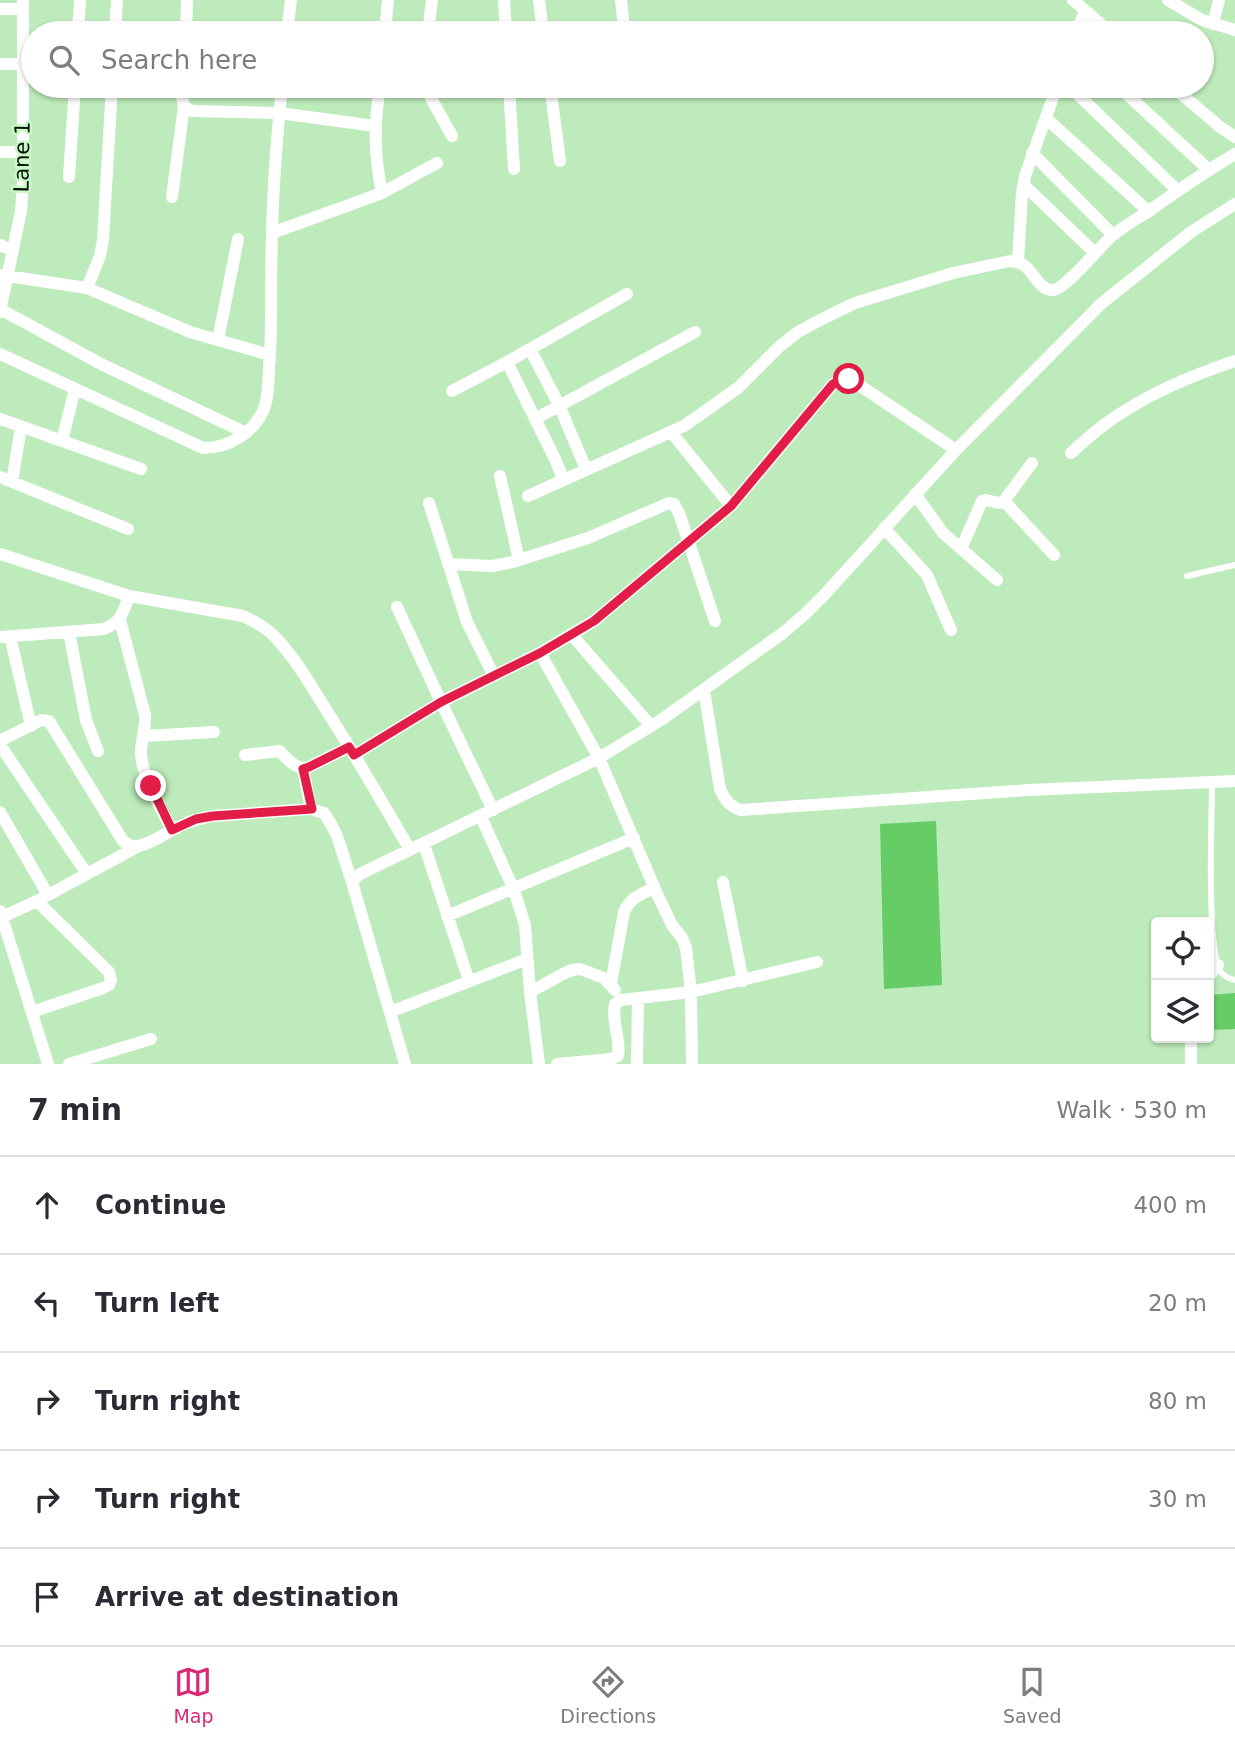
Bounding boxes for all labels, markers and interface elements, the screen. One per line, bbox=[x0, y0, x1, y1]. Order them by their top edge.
search box bbox=[21, 21, 1214, 98]
icon: search bbox=[45, 41, 83, 79]
text: Search here bbox=[101, 45, 257, 75]
street label: Lane 1 bbox=[9, 121, 35, 193]
route start bbox=[833, 363, 864, 394]
route end bbox=[135, 770, 166, 801]
map controls bbox=[1151, 917, 1214, 1043]
button: locate bbox=[1151, 917, 1214, 980]
button: layers bbox=[1151, 980, 1214, 1043]
text: 7 min bbox=[28, 1092, 122, 1127]
text: Walk · 530 m bbox=[1056, 1097, 1207, 1123]
icon: ahead bbox=[28, 1186, 66, 1224]
text: Continue bbox=[95, 1190, 226, 1220]
text: 400 m bbox=[1133, 1192, 1207, 1218]
icon: left bbox=[28, 1284, 66, 1322]
text: Turn left bbox=[95, 1288, 219, 1318]
text: 20 m bbox=[1148, 1290, 1207, 1316]
icon: right bbox=[28, 1382, 66, 1420]
text: Turn right bbox=[95, 1386, 240, 1416]
text: 80 m bbox=[1148, 1388, 1207, 1414]
icon: right bbox=[28, 1480, 66, 1518]
text: Turn right bbox=[95, 1484, 240, 1514]
text: 30 m bbox=[1148, 1486, 1207, 1512]
icon: arrive bbox=[28, 1578, 66, 1616]
text: Arrive at destination bbox=[95, 1582, 399, 1612]
tab: Map bbox=[173, 1663, 214, 1727]
tab: Directions bbox=[560, 1663, 656, 1727]
tab: Saved bbox=[1003, 1663, 1062, 1727]

